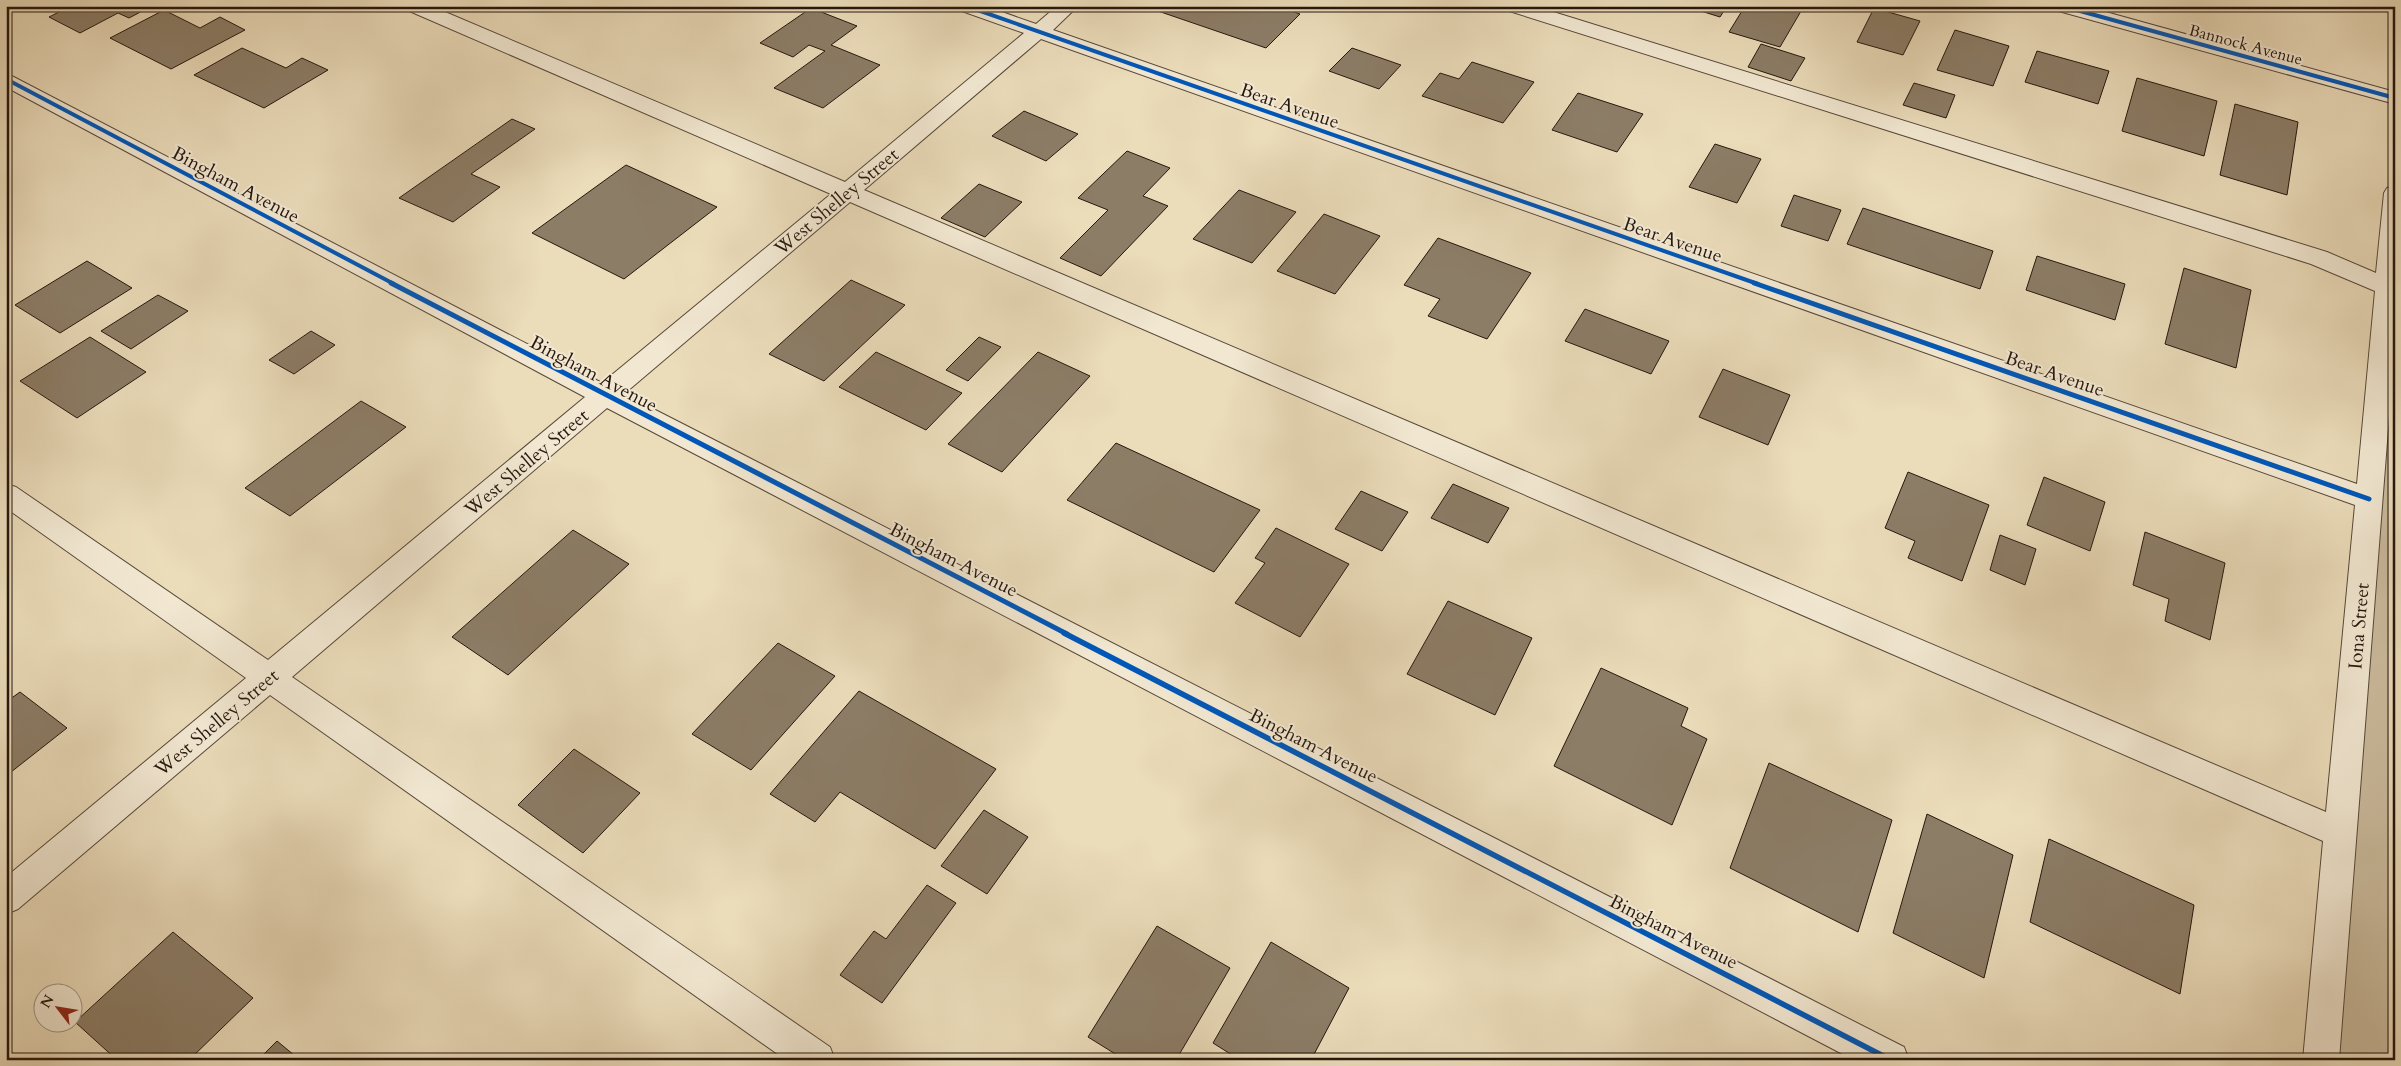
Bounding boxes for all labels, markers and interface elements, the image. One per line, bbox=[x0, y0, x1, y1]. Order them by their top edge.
street label: Bannock Avenue bbox=[2187, 19, 2305, 71]
street label: Bear Avenue bbox=[1237, 77, 1343, 135]
street label: Bingham Avenue bbox=[167, 140, 304, 229]
street label: West Shelley Street bbox=[768, 142, 904, 262]
street label: Bear Avenue bbox=[1620, 211, 1726, 269]
street label: Bingham Avenue bbox=[525, 329, 662, 418]
street label: Bear Avenue bbox=[2002, 345, 2108, 403]
street label: West Shelley Street bbox=[458, 403, 594, 523]
street label: Bingham Avenue bbox=[885, 516, 1022, 604]
street label: Iona Street bbox=[2342, 582, 2376, 670]
street label: West Shelley Street bbox=[148, 663, 284, 783]
street label: Bingham Avenue bbox=[1245, 702, 1382, 790]
street label: Bingham Avenue bbox=[1605, 888, 1742, 976]
north arrow bbox=[32, 984, 82, 1034]
text: N bbox=[36, 991, 59, 1012]

